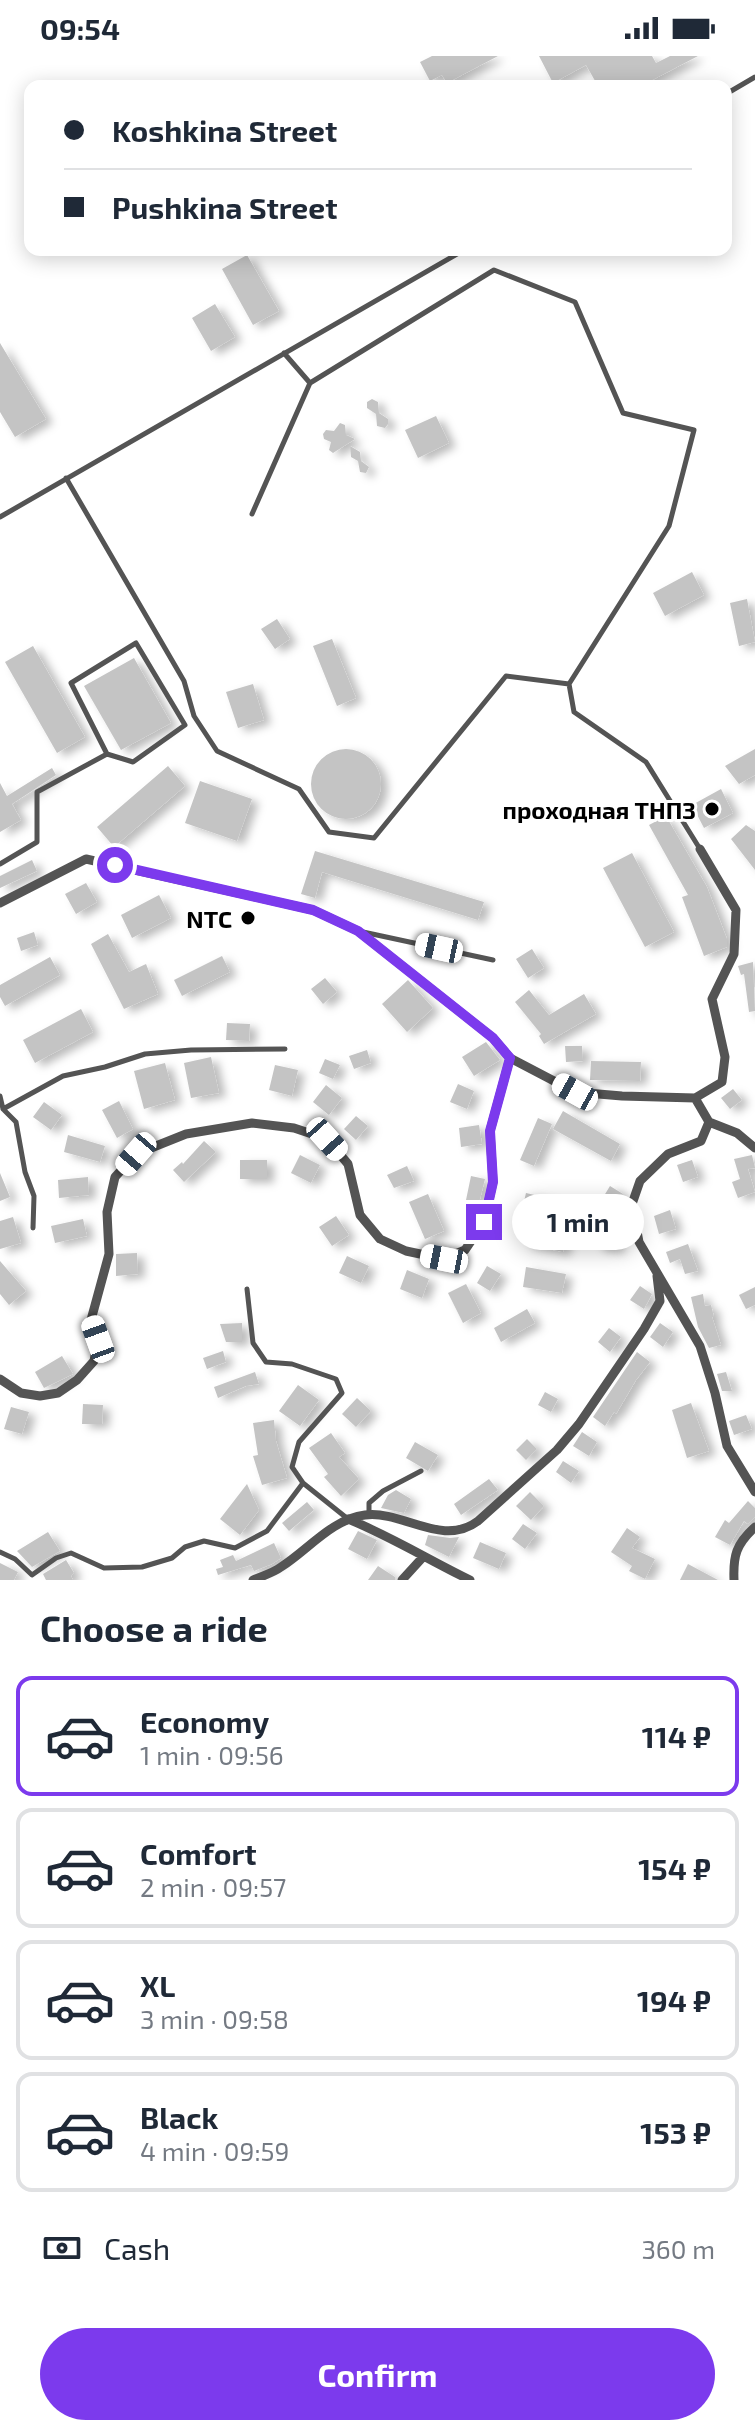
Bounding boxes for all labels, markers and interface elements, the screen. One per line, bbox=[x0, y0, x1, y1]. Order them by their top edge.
text: 09:54 bbox=[40, 10, 120, 46]
text: Koshkina Street bbox=[112, 112, 337, 148]
text: Pushkina Street bbox=[112, 189, 337, 225]
place label: проходная ТНПЗ bbox=[503, 795, 696, 824]
marker: проходная ТНПЗ bbox=[703, 800, 721, 818]
route start bbox=[97, 847, 133, 883]
place label: NTC bbox=[186, 904, 232, 933]
marker: NTC bbox=[239, 909, 257, 927]
car bbox=[413, 931, 465, 965]
car bbox=[548, 1070, 602, 1114]
car bbox=[302, 1113, 352, 1165]
car bbox=[111, 1128, 161, 1180]
callout: 1 min bbox=[512, 1194, 644, 1250]
route end bbox=[466, 1204, 502, 1240]
text: 1 min bbox=[547, 1206, 609, 1237]
car bbox=[418, 1243, 470, 1275]
car bbox=[79, 1312, 117, 1366]
text: Choose a ride bbox=[40, 1606, 268, 1649]
icon: car bbox=[44, 1700, 116, 1772]
text: Economy bbox=[140, 1703, 269, 1739]
text: 114 ₽ bbox=[642, 1718, 711, 1754]
text: 1 min · 09:56 bbox=[140, 1739, 284, 1770]
icon: car bbox=[44, 1832, 116, 1904]
text: Comfort bbox=[140, 1835, 257, 1871]
text: 154 ₽ bbox=[638, 1850, 711, 1886]
text: 2 min · 09:57 bbox=[140, 1871, 286, 1902]
icon: car bbox=[44, 1964, 116, 2036]
text: XL bbox=[140, 1967, 175, 2003]
text: 194 ₽ bbox=[637, 1982, 711, 2018]
text: 3 min · 09:58 bbox=[140, 2003, 289, 2034]
icon: car bbox=[44, 2096, 116, 2168]
text: Black bbox=[140, 2099, 218, 2135]
text: 153 ₽ bbox=[640, 2114, 711, 2150]
text: 4 min · 09:59 bbox=[140, 2135, 289, 2166]
icon: cash bbox=[40, 2226, 84, 2270]
text: Cash bbox=[104, 2230, 170, 2266]
text: 360 m bbox=[641, 2233, 715, 2264]
button: Confirm bbox=[40, 2328, 715, 2420]

